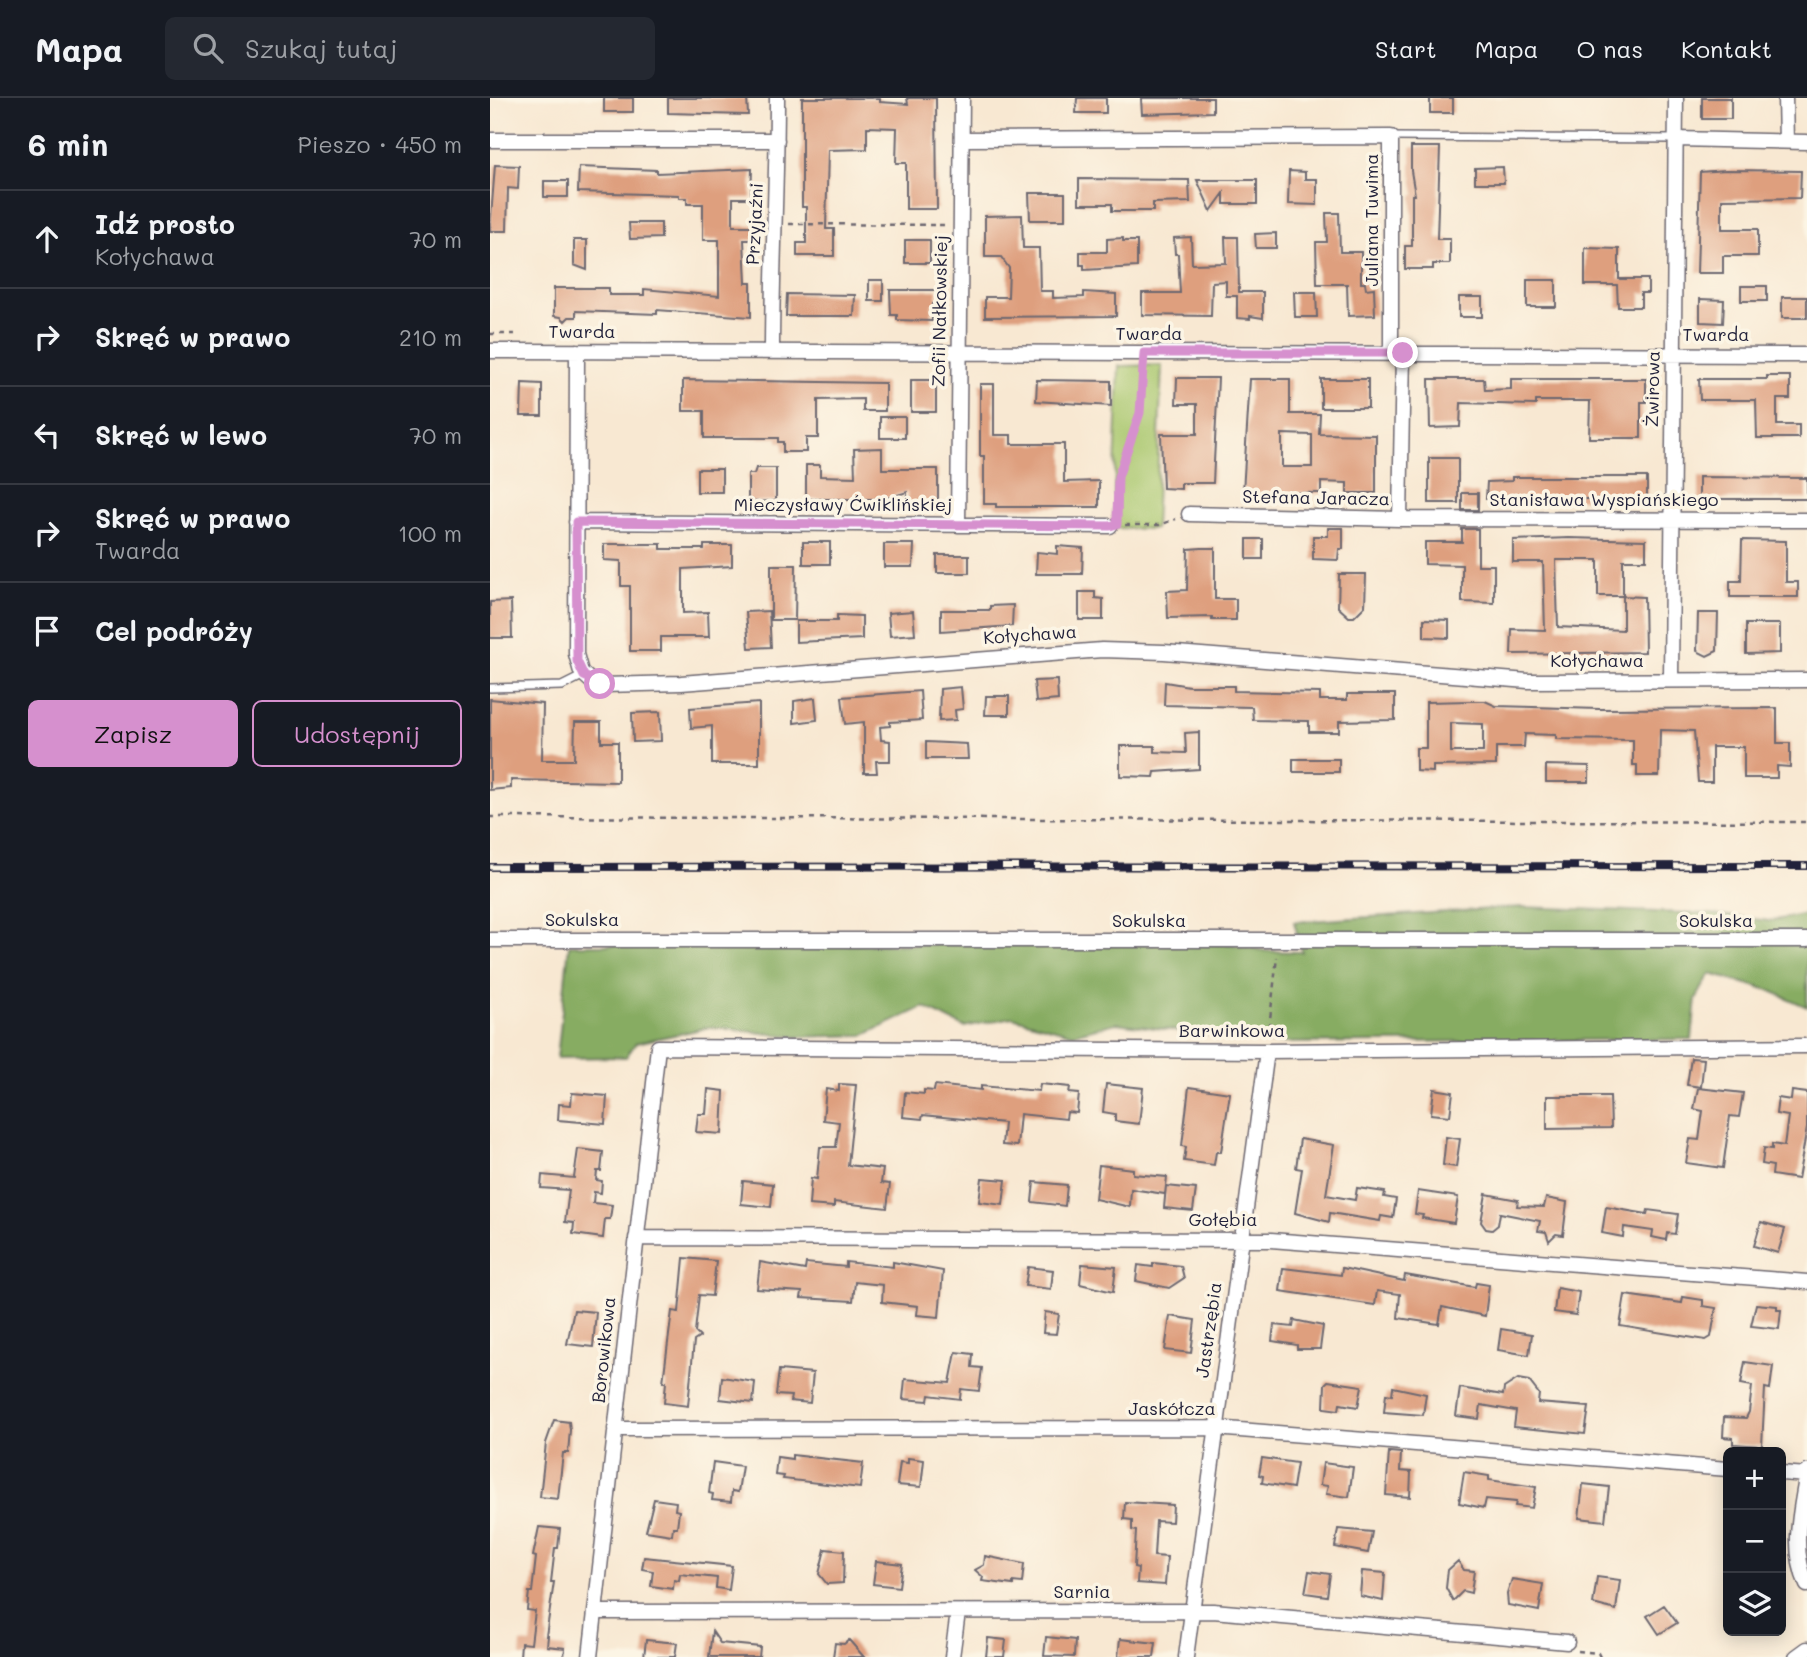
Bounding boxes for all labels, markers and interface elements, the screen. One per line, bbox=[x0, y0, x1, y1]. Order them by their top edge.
search box bbox=[165, 17, 655, 80]
text: Mapa bbox=[35, 27, 123, 70]
icon: search bbox=[189, 29, 227, 67]
text: Szukaj tutaj bbox=[245, 31, 397, 65]
text: Start bbox=[1375, 33, 1437, 64]
text: Mapa bbox=[1475, 33, 1538, 64]
text: O nas bbox=[1576, 33, 1643, 64]
text: Kontakt bbox=[1681, 33, 1772, 64]
text: 6 min bbox=[28, 124, 108, 164]
text: Pieszo · 450 m bbox=[298, 129, 462, 159]
street label: Juliana Tuwima bbox=[1359, 154, 1383, 286]
street label: Przyjaźni bbox=[740, 182, 768, 266]
text: Idź prosto bbox=[95, 207, 235, 241]
icon: ahead bbox=[28, 220, 66, 258]
text: 70 m bbox=[409, 224, 462, 254]
street label: Zofii Nałkowskiej bbox=[926, 235, 952, 387]
text: Kołychawa bbox=[95, 241, 215, 271]
icon: right bbox=[28, 318, 66, 356]
street label: Twarda bbox=[549, 319, 615, 343]
text: Skręć w prawo bbox=[95, 320, 290, 354]
street label: Twarda bbox=[1116, 321, 1182, 345]
text: 210 m bbox=[399, 322, 462, 352]
street label: Twarda bbox=[1683, 322, 1749, 346]
route end bbox=[1387, 337, 1418, 368]
street label: Żwirowa bbox=[1639, 351, 1665, 427]
icon: left bbox=[28, 416, 66, 454]
text: Skręć w lewo bbox=[95, 418, 267, 452]
text: 70 m bbox=[409, 420, 462, 450]
street label: Stefana Jaracza bbox=[1242, 484, 1390, 510]
street label: Stanisława Wyspiańskiego bbox=[1489, 487, 1719, 511]
street label: Mieczysławy Ćwiklińskiej bbox=[734, 492, 952, 516]
text: Skręć w prawo bbox=[95, 501, 290, 535]
icon: right bbox=[28, 514, 66, 552]
text: 100 m bbox=[398, 518, 462, 548]
text: Twarda bbox=[95, 535, 180, 565]
icon: arrive bbox=[28, 612, 66, 650]
text: Cel podróży bbox=[95, 614, 253, 648]
street label: Kołychawa bbox=[982, 619, 1078, 649]
street label: Kołychawa bbox=[1550, 648, 1644, 672]
route start bbox=[584, 668, 615, 699]
button: Zapisz bbox=[28, 700, 238, 767]
button: Udostępnij bbox=[252, 700, 462, 767]
street label: Sokulska bbox=[545, 907, 619, 931]
street label: Sokulska bbox=[1112, 908, 1186, 932]
street label: Sokulska bbox=[1679, 908, 1753, 932]
street label: Barwinkowa bbox=[1179, 1018, 1285, 1042]
street label: Gołębia bbox=[1189, 1207, 1257, 1231]
street label: Jastrzębia bbox=[1189, 1281, 1227, 1379]
street label: Borowikowa bbox=[586, 1296, 621, 1404]
street label: Jaskółcza bbox=[1128, 1396, 1216, 1420]
map controls bbox=[1723, 1447, 1786, 1636]
button: + bbox=[1723, 1447, 1786, 1510]
button: − bbox=[1723, 1510, 1786, 1573]
button: layers bbox=[1723, 1573, 1786, 1636]
street label: Sarnia bbox=[1053, 1579, 1111, 1603]

